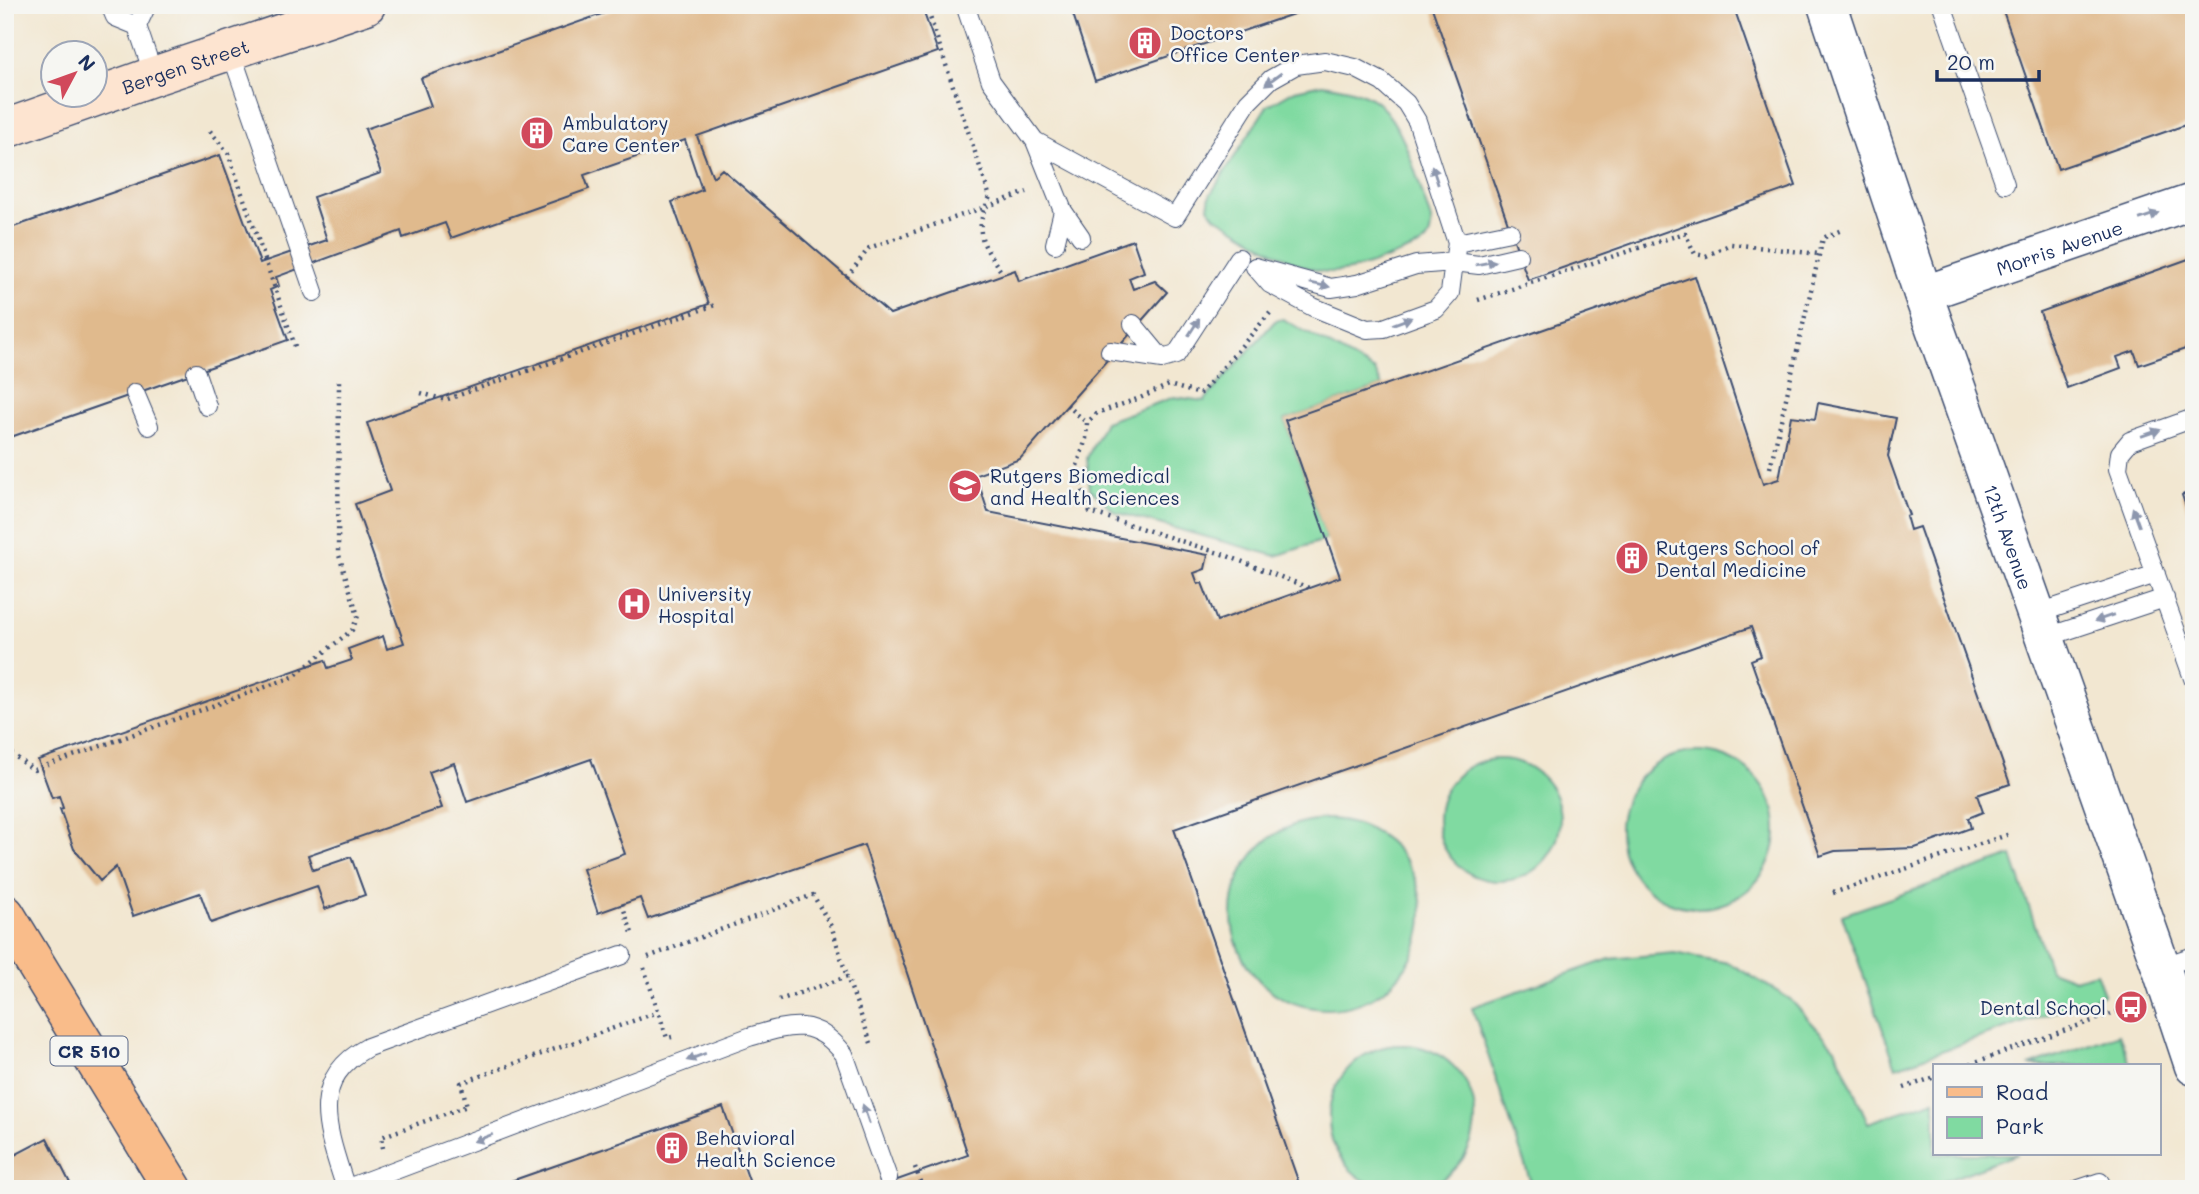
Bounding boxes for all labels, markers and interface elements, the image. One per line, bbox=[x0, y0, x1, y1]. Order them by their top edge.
place label: Doctors Office Center bbox=[1170, 20, 1300, 67]
building icon: Doctors Office Center bbox=[1126, 24, 1164, 62]
street label: Bergen Street bbox=[118, 33, 252, 99]
north arrow bbox=[38, 38, 108, 108]
scale bar bbox=[1937, 38, 2038, 82]
text: 20 m bbox=[1947, 48, 1995, 75]
text: N bbox=[73, 49, 101, 76]
one-way arrow bbox=[1264, 72, 1283, 86]
place label: Ambulatory Care Center bbox=[562, 110, 680, 157]
building icon: Ambulatory Care Center bbox=[518, 114, 556, 152]
one-way arrow bbox=[1429, 165, 1440, 186]
one-way arrow bbox=[2139, 210, 2160, 221]
street label: Morris Avenue bbox=[1992, 214, 2126, 281]
one-way arrow bbox=[1475, 257, 1497, 268]
one-way arrow bbox=[1309, 280, 1331, 291]
one-way arrow bbox=[1392, 315, 1413, 326]
one-way arrow bbox=[1187, 318, 1201, 336]
one-way arrow bbox=[2140, 427, 2161, 438]
place label: Rutgers Biomedical and Health Sciences bbox=[990, 463, 1180, 510]
school or university icon: Rutgers Biomedical and Health Sciences bbox=[946, 467, 984, 505]
street label: 12th Avenue bbox=[1979, 481, 2039, 593]
one-way arrow bbox=[2130, 507, 2141, 528]
place label: Rutgers School of Dental Medicine bbox=[1656, 535, 1820, 582]
building icon: Rutgers School of Dental Medicine bbox=[1613, 539, 1651, 577]
place label: University Hospital bbox=[658, 581, 752, 628]
hospital icon: University Hospital bbox=[615, 585, 653, 623]
one-way arrow bbox=[2093, 613, 2114, 624]
bus stop icon: Dental School bbox=[2112, 988, 2150, 1026]
place label: Dental School bbox=[1980, 995, 2106, 1020]
road number: CR 510 bbox=[50, 1036, 128, 1066]
one-way arrow bbox=[685, 1052, 706, 1063]
legend bbox=[1933, 1064, 2160, 1156]
text: Road bbox=[1996, 1078, 2048, 1105]
one-way arrow bbox=[860, 1103, 871, 1124]
text: Park bbox=[1996, 1112, 2044, 1139]
place label: Behavioral Health Science bbox=[696, 1125, 836, 1172]
building icon: Behavioral Health Science bbox=[653, 1129, 691, 1167]
one-way arrow bbox=[473, 1133, 494, 1144]

